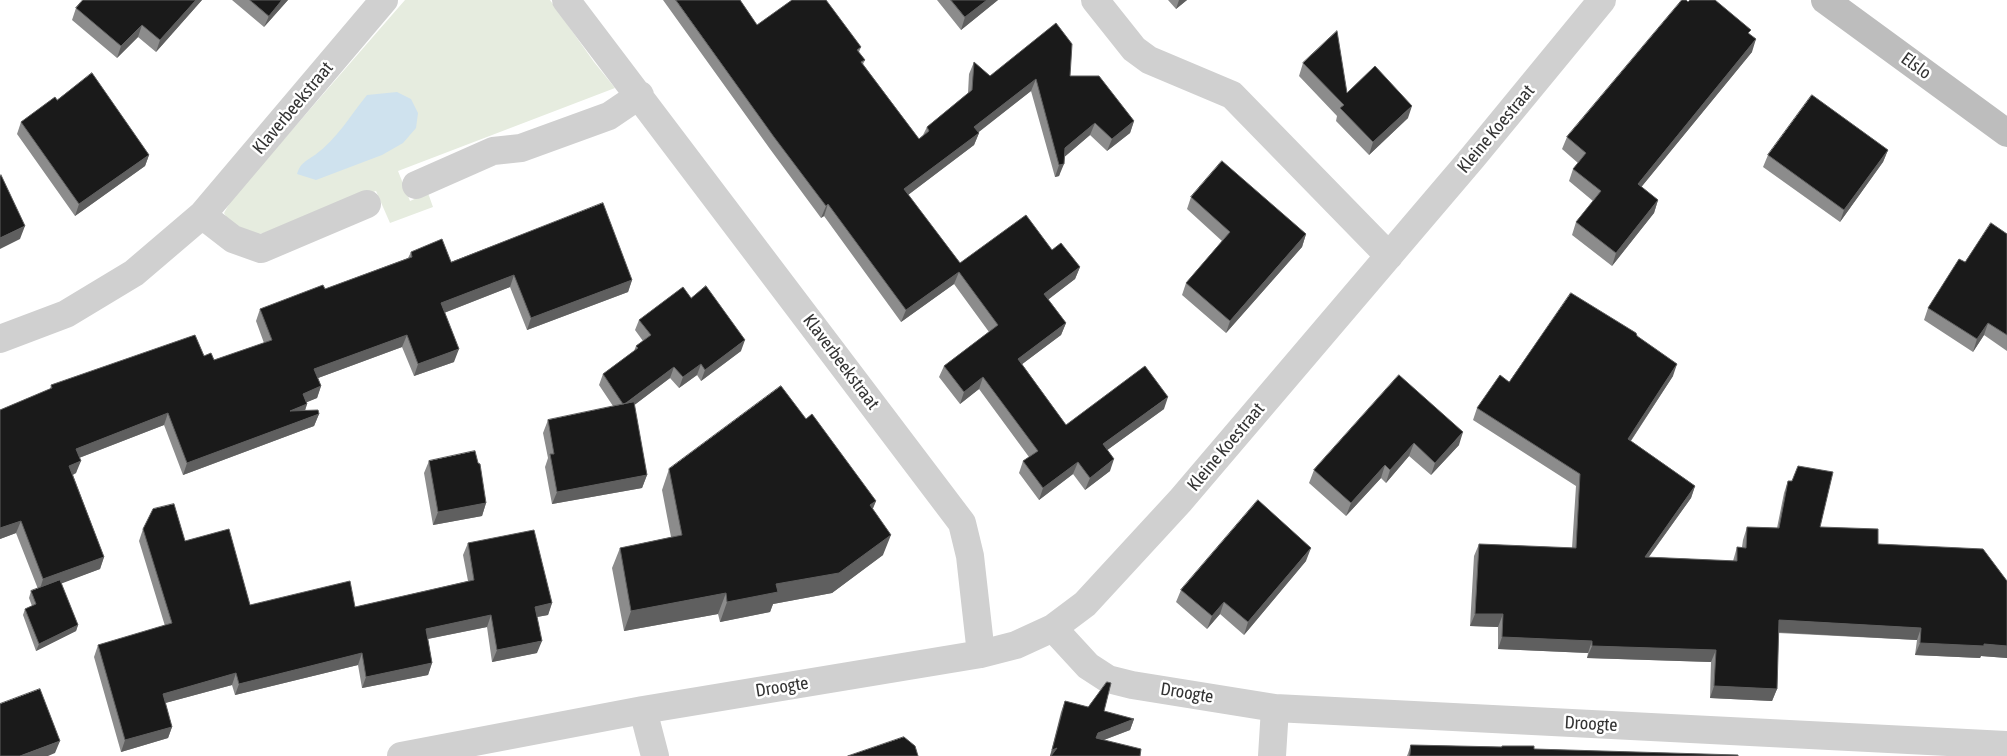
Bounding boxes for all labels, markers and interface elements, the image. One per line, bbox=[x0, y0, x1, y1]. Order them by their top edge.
street label: Elslo bbox=[1897, 48, 1935, 84]
street label: Klaverbeekstraat bbox=[248, 57, 338, 159]
street label: Kleine Koestraat bbox=[1453, 80, 1539, 178]
street label: Klaverbeekstraat bbox=[798, 310, 884, 414]
street label: Kleine Koestraat bbox=[1183, 398, 1269, 496]
street label: Droogte bbox=[754, 672, 810, 702]
street label: Droogte bbox=[1159, 678, 1215, 708]
street label: Droogte bbox=[1564, 712, 1618, 736]

